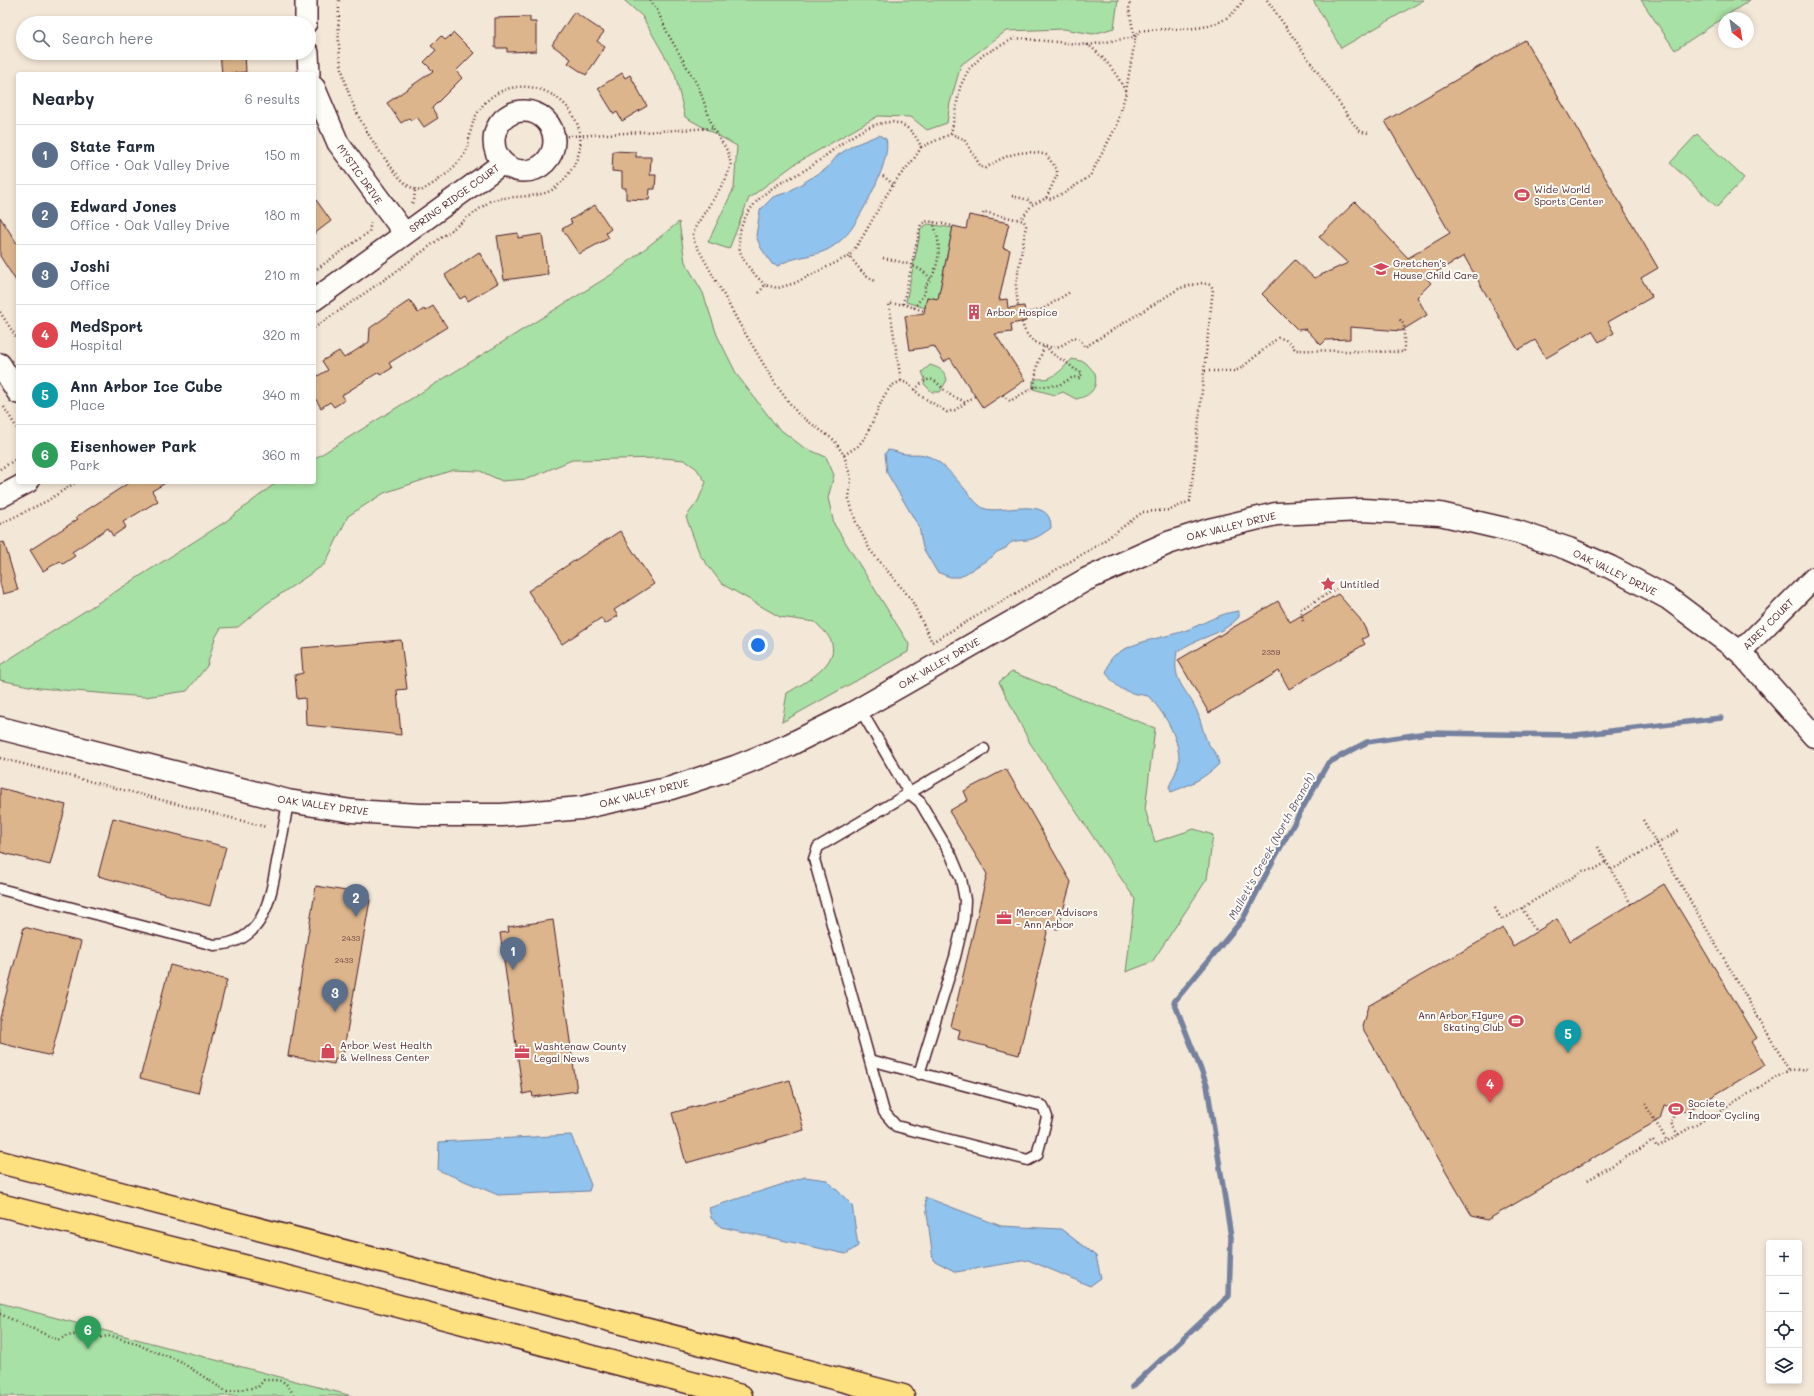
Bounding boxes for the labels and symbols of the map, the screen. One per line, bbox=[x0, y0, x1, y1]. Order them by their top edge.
north arrow bbox=[1718, 12, 1754, 48]
street label: MYSTIC DRIVE bbox=[334, 141, 386, 207]
street label: SPRING RIDGE COURT bbox=[406, 160, 502, 235]
place label: Wide World Sports Center bbox=[1534, 182, 1604, 208]
sports icon: Wide World Sports Center bbox=[1513, 186, 1531, 204]
place label: Gretchen's House Child Care bbox=[1393, 256, 1478, 282]
school or university icon: Gretchen's House Child Care bbox=[1372, 260, 1390, 278]
building icon: Arbor Hospice bbox=[965, 303, 983, 321]
place label: Arbor Hospice bbox=[986, 305, 1058, 319]
street label: OAK VALLEY DRIVE bbox=[1185, 508, 1277, 544]
street label: OAK VALLEY DRIVE bbox=[1571, 546, 1660, 599]
place icon: Untitled bbox=[1319, 575, 1337, 593]
place label: Untitled bbox=[1340, 577, 1379, 591]
street label: AIREY COURT bbox=[1739, 595, 1797, 653]
street label: OAK VALLEY DRIVE bbox=[896, 634, 982, 692]
your location bbox=[748, 635, 768, 655]
house number: 2359 bbox=[1262, 647, 1281, 657]
water label: Mallett's Creek (North Branch) bbox=[1224, 770, 1318, 922]
street label: OAK VALLEY DRIVE bbox=[598, 775, 690, 811]
street label: OAK VALLEY DRIVE bbox=[277, 792, 370, 818]
pin: 2 bbox=[343, 884, 369, 917]
place label: Mercer Advisors - Ann Arbor bbox=[1016, 905, 1098, 931]
office icon: Mercer Advisors - Ann Arbor bbox=[995, 909, 1013, 927]
house number: 2433 bbox=[342, 933, 361, 943]
pin: 1 bbox=[500, 937, 526, 970]
house number: 2433 bbox=[335, 955, 354, 965]
pin: 3 bbox=[322, 979, 348, 1012]
place label: Ann Arbor FIgure Skating Club bbox=[1418, 1008, 1504, 1034]
sports icon: Ann Arbor FIgure Skating Club bbox=[1507, 1012, 1525, 1030]
pin: 5 bbox=[1555, 1020, 1581, 1053]
place label: Arbor West Health & Wellness Center bbox=[340, 1038, 432, 1064]
place label: Washtenaw County Legal News bbox=[534, 1039, 627, 1065]
shop icon: Arbor West Health & Wellness Center bbox=[319, 1042, 337, 1060]
office icon: Washtenaw County Legal News bbox=[513, 1043, 531, 1061]
pin: 4 bbox=[1477, 1070, 1503, 1103]
place label: Societe Indoor Cycling bbox=[1688, 1096, 1760, 1122]
sports icon: Societe Indoor Cycling bbox=[1667, 1100, 1685, 1118]
pin: 6 bbox=[75, 1316, 101, 1349]

